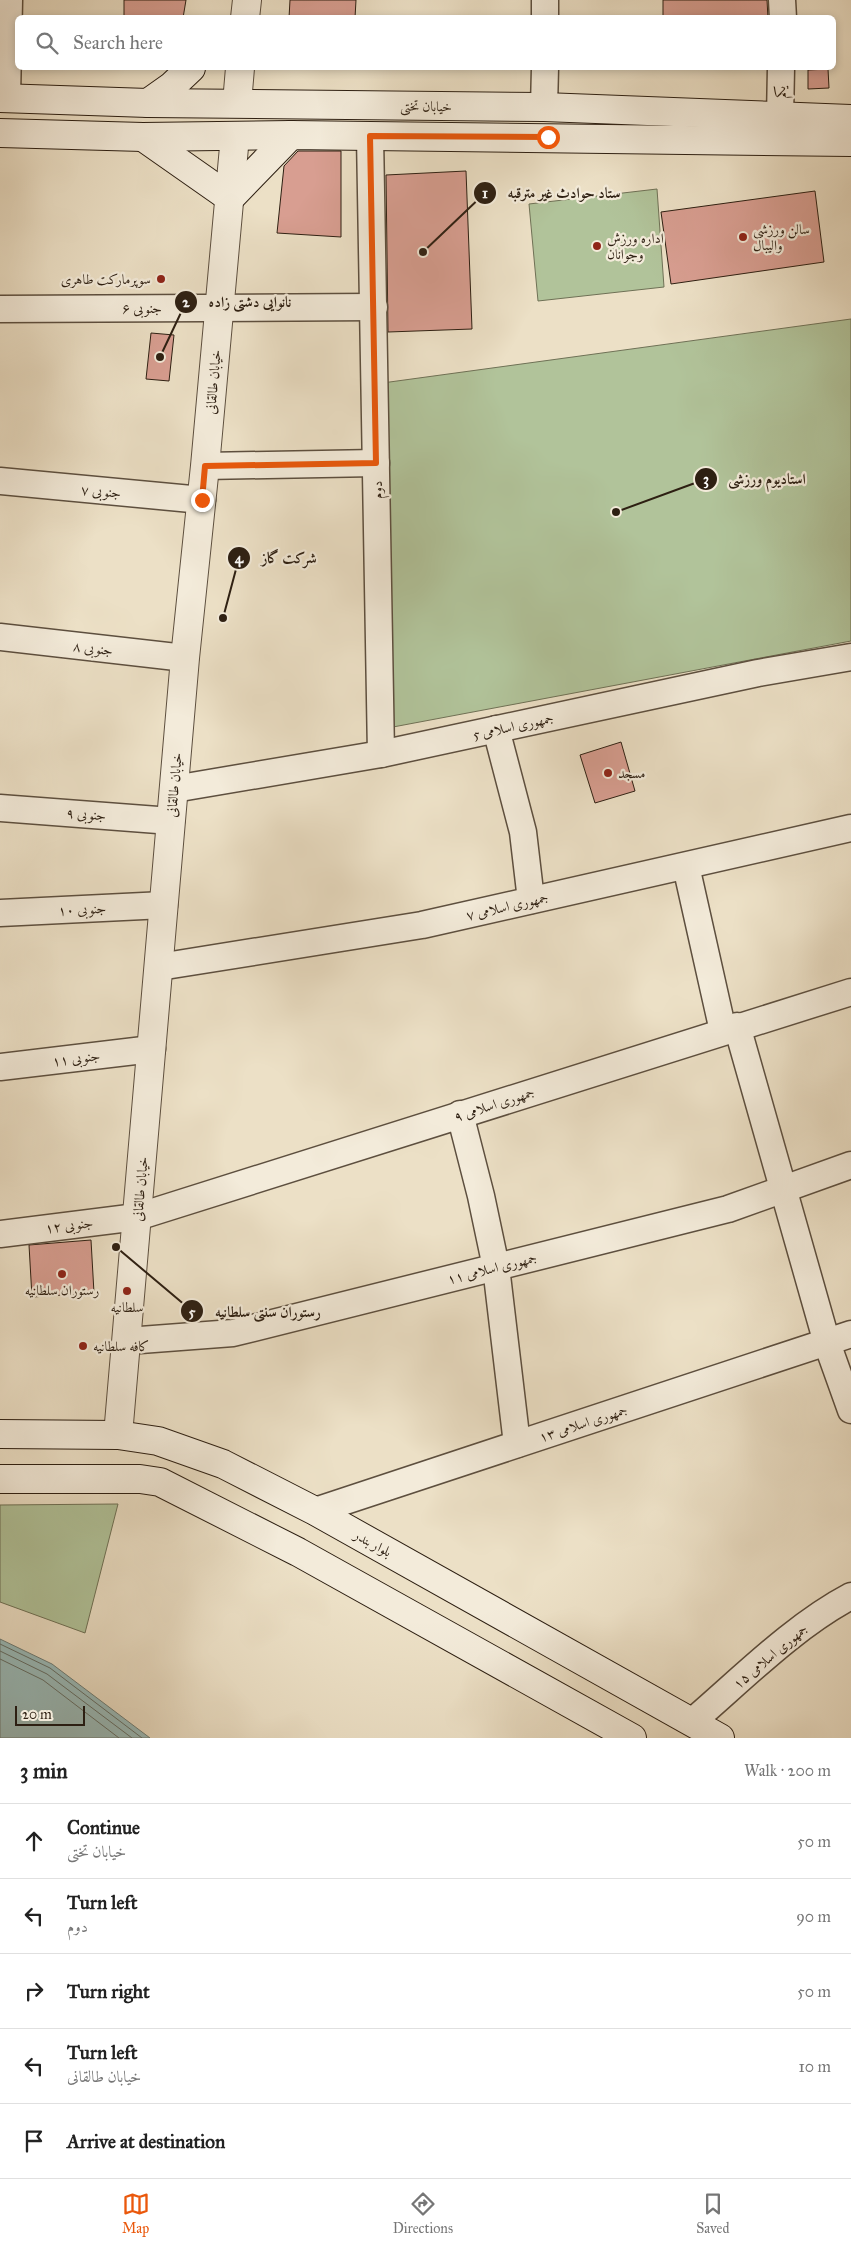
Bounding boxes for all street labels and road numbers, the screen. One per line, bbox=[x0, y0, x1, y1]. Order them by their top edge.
street label: یکم bbox=[772, 84, 794, 99]
street label: خیابان تختی bbox=[400, 98, 452, 116]
street label: ۶ جنوبی bbox=[122, 300, 162, 318]
street label: خیابان طالقانی bbox=[202, 349, 225, 415]
street label: ۷ جنوبی bbox=[80, 481, 122, 503]
street label: دوم bbox=[369, 481, 390, 499]
street label: ۸ جنوبی bbox=[72, 638, 114, 660]
street label: جمهوری اسلامی 5 bbox=[471, 710, 555, 743]
street label: خیابان طالقانی bbox=[163, 752, 186, 818]
street label: ۹ جنوبی bbox=[65, 805, 107, 825]
street label: جمهوری اسلامی ۷ bbox=[464, 889, 550, 924]
street label: ۱۰ جنوبی bbox=[57, 900, 107, 920]
street label: ۱۱ جنوبی bbox=[51, 1047, 101, 1071]
street label: جمهوری اسلامی ۹ bbox=[452, 1083, 537, 1126]
street label: خیابان طالقانی bbox=[129, 1156, 152, 1222]
street label: ۱۲ جنوبی bbox=[44, 1214, 94, 1238]
street label: جمهوری اسلامی ۱۱ bbox=[445, 1249, 539, 1288]
street label: جمهوری اسلامی ۱۳ bbox=[537, 1401, 630, 1446]
street label: بلوار بندر bbox=[349, 1525, 395, 1561]
street label: جمهوری اسلامی ۱۵ bbox=[730, 1620, 811, 1692]

